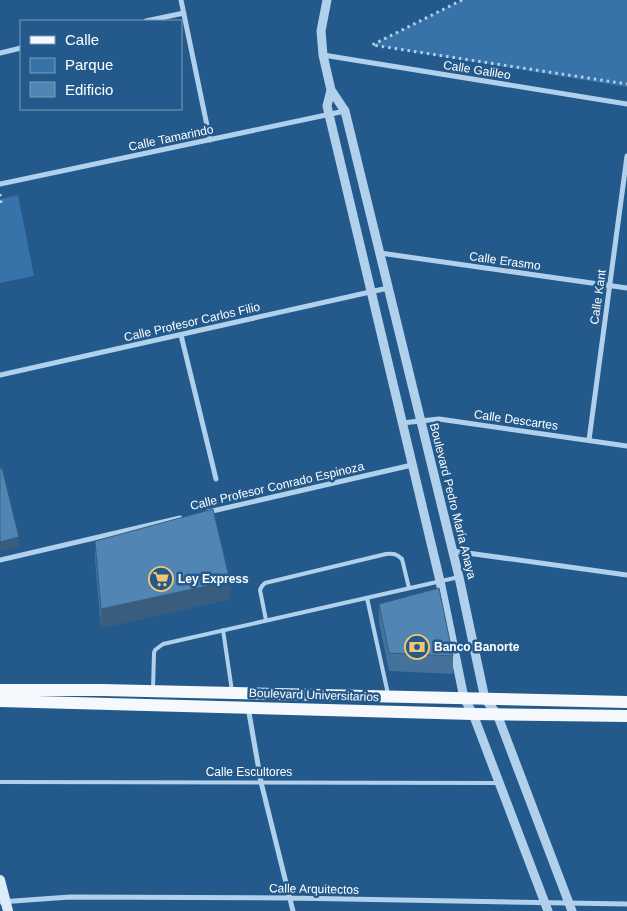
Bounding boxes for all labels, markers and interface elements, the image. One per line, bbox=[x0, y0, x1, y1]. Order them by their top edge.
legend bbox=[20, 20, 182, 110]
text: Calle bbox=[65, 31, 99, 48]
text: Parque bbox=[65, 56, 113, 73]
street label: Calle Galileo bbox=[442, 58, 512, 82]
text: Edificio bbox=[65, 81, 113, 98]
street label: Calle Tamarindo bbox=[127, 122, 215, 154]
street label: Calle Erasmo bbox=[468, 249, 542, 273]
street label: Calle Kant bbox=[587, 268, 609, 325]
street label: Calle Profesor Carlos Filio bbox=[123, 299, 262, 344]
street label: Calle Descartes bbox=[473, 407, 559, 433]
street label: Boulevard Pedro María Anaya bbox=[427, 422, 479, 581]
street label: Calle Profesor Conrado Espinoza bbox=[189, 459, 366, 513]
supermarket icon: Ley Express bbox=[148, 566, 174, 592]
place label: Ley Express bbox=[178, 572, 249, 586]
bank icon: Banco Banorte bbox=[404, 634, 430, 660]
place label: Banco Banorte bbox=[434, 640, 520, 654]
street label: Boulevard Universitarios bbox=[249, 686, 379, 704]
street label: Calle Escultores bbox=[206, 765, 292, 779]
street label: Calle Arquitectos bbox=[269, 881, 359, 897]

